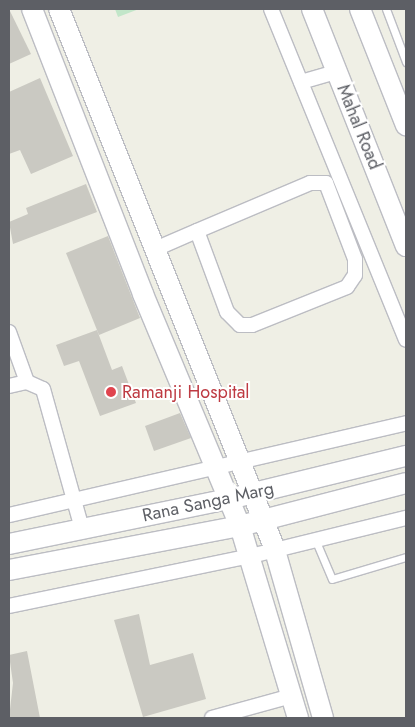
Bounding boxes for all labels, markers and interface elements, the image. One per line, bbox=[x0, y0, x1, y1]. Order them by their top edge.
street label: Mahal Road bbox=[332, 81, 386, 173]
place label: Ramanji Hospital bbox=[122, 381, 249, 403]
marker: Ramanji Hospital bbox=[104, 385, 118, 399]
street label: Rana Sanga Marg bbox=[140, 478, 276, 526]

